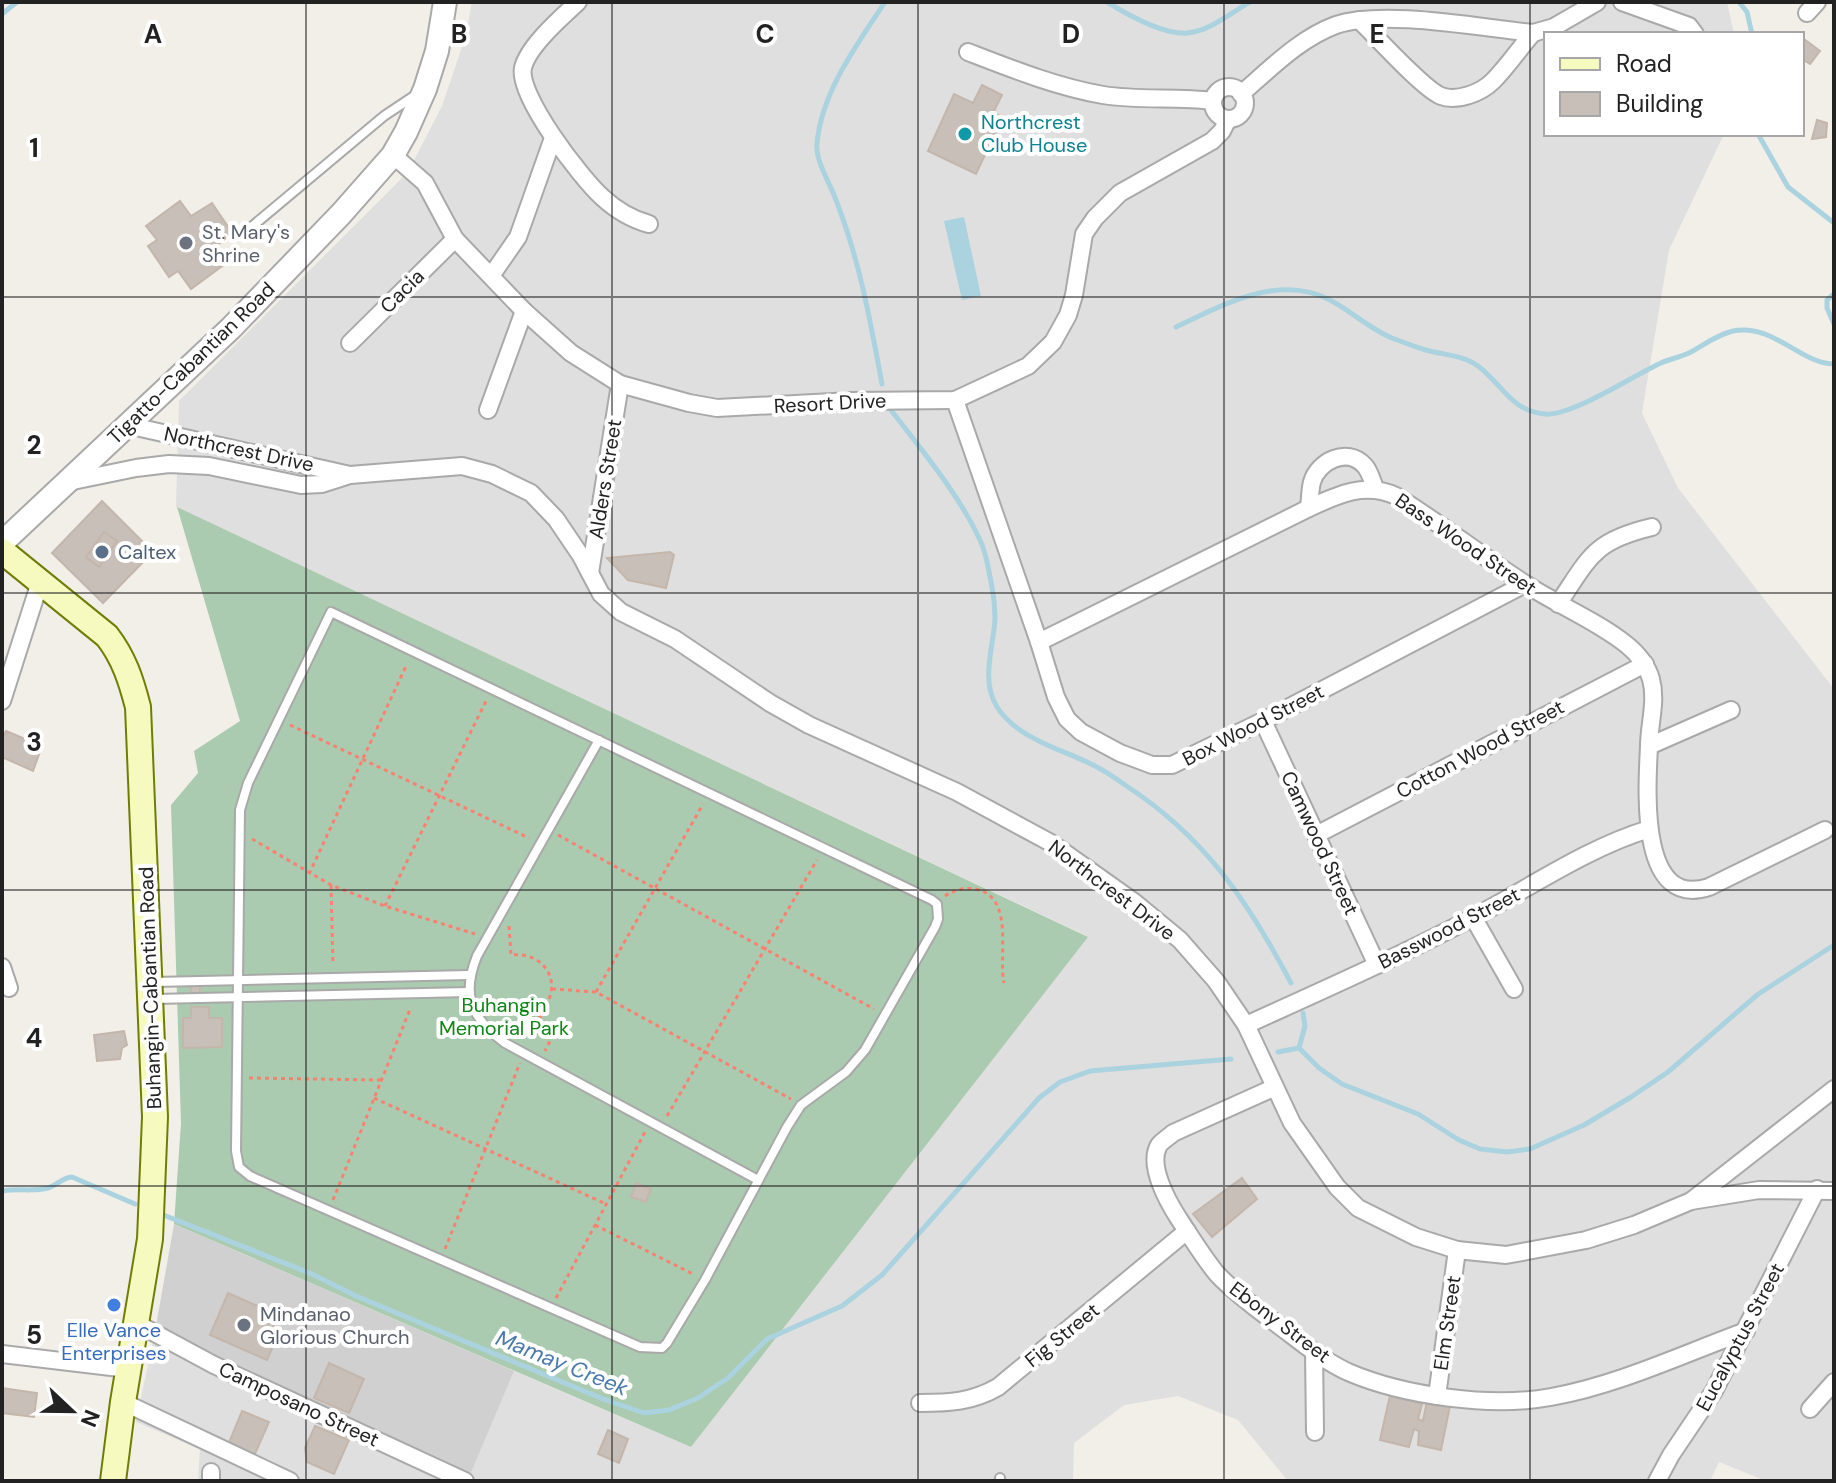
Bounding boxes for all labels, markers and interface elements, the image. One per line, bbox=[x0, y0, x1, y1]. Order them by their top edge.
text: A bbox=[144, 17, 162, 51]
text: B bbox=[451, 17, 467, 51]
text: C bbox=[755, 17, 775, 51]
text: D bbox=[1062, 17, 1080, 51]
text: E bbox=[1369, 17, 1385, 51]
legend bbox=[1544, 32, 1804, 136]
text: Road bbox=[1616, 48, 1672, 79]
text: Building bbox=[1616, 88, 1703, 119]
place label: Northcrest Club House bbox=[981, 109, 1087, 158]
marker: Northcrest Club House bbox=[956, 125, 974, 143]
text: 1 bbox=[29, 131, 39, 165]
place label: St. Mary's Shrine bbox=[202, 219, 290, 268]
marker: St. Mary's Shrine bbox=[177, 234, 195, 252]
street label: Cacia bbox=[374, 263, 430, 319]
street label: Tigatto-Cabantian Road bbox=[102, 276, 280, 450]
street label: Resort Drive bbox=[773, 387, 887, 419]
street label: Alders Street bbox=[583, 417, 627, 541]
street label: Northcrest Drive bbox=[162, 420, 316, 478]
text: 2 bbox=[26, 428, 42, 462]
street label: Bass Wood Street bbox=[1390, 487, 1542, 601]
place label: Caltex bbox=[118, 539, 176, 565]
marker: Caltex bbox=[93, 543, 111, 561]
street label: Box Wood Street bbox=[1178, 678, 1328, 772]
street label: Cotton Wood Street bbox=[1392, 694, 1569, 804]
text: 3 bbox=[26, 725, 42, 759]
street label: Camwood Street bbox=[1275, 767, 1365, 919]
street label: Northcrest Drive bbox=[1043, 834, 1181, 946]
street label: Buhangin-Cabantian Road bbox=[133, 866, 167, 1110]
street label: Basswood Street bbox=[1374, 881, 1524, 975]
park label: Buhangin Memorial Park bbox=[439, 992, 569, 1041]
text: 4 bbox=[26, 1021, 42, 1055]
street label: Eucalyptus Street bbox=[1690, 1258, 1790, 1416]
street label: Elm Street bbox=[1427, 1274, 1467, 1372]
street label: Ebony Street bbox=[1224, 1276, 1336, 1369]
marker: Elle Vance Enterprises bbox=[105, 1296, 123, 1314]
street label: Fig Street bbox=[1019, 1297, 1105, 1373]
place label: Mindanao Glorious Church bbox=[260, 1301, 410, 1350]
marker: Mindanao Glorious Church bbox=[235, 1316, 253, 1334]
place label: Elle Vance Enterprises bbox=[61, 1317, 167, 1366]
text: 5 bbox=[26, 1318, 42, 1352]
water label: Mamay Creek bbox=[492, 1323, 633, 1403]
street label: Camposano Street bbox=[215, 1356, 383, 1453]
north arrow bbox=[32, 1371, 112, 1451]
text: N bbox=[74, 1405, 107, 1431]

